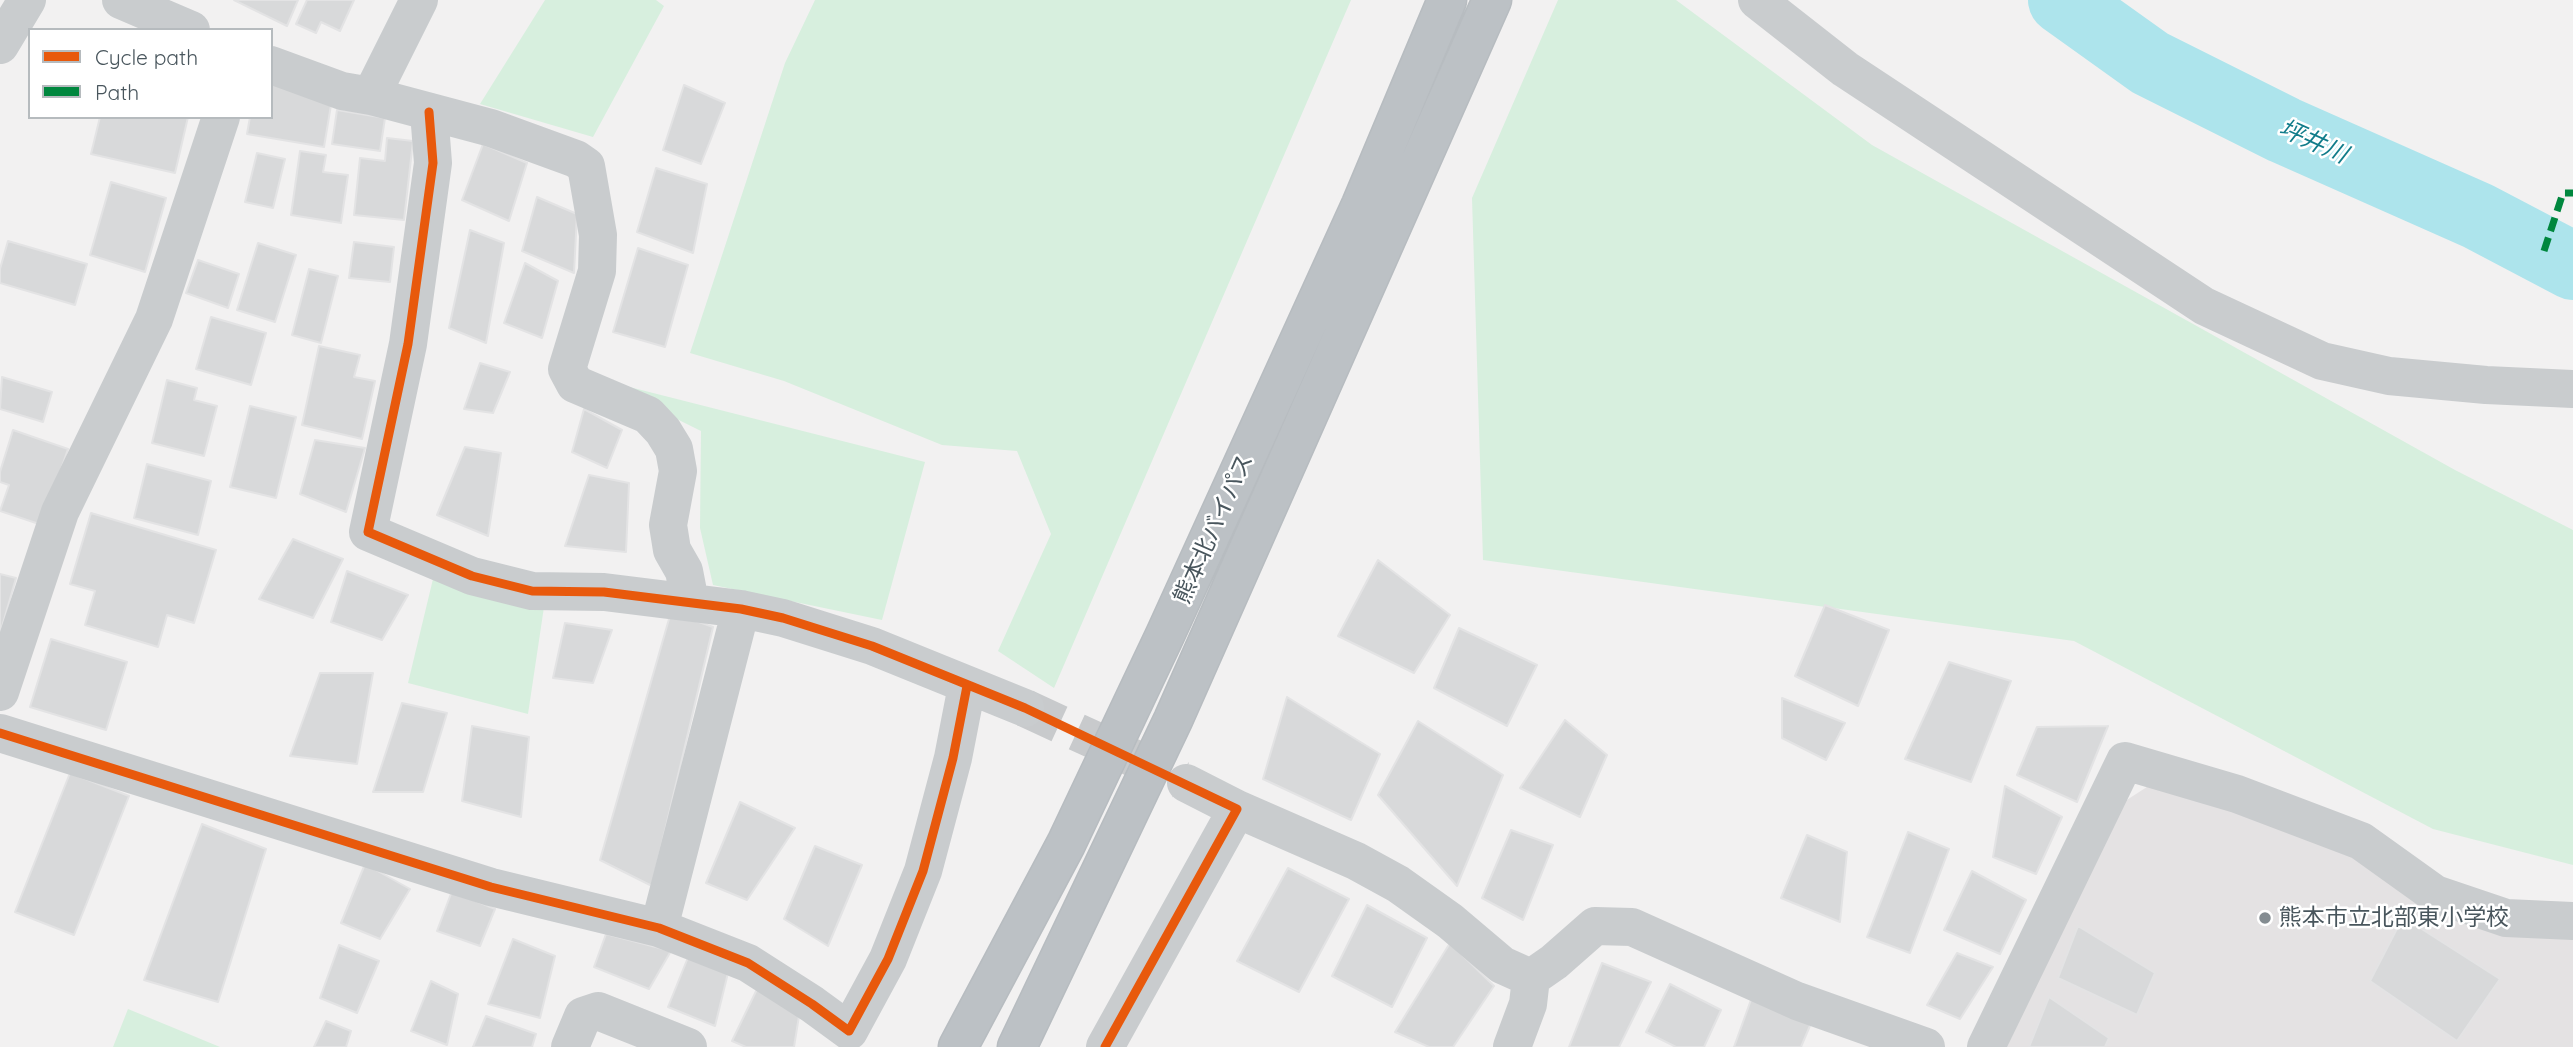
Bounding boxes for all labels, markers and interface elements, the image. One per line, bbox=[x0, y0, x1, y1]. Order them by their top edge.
legend bbox=[28, 28, 273, 119]
text: Cycle path bbox=[95, 44, 198, 70]
text: Path bbox=[95, 79, 139, 105]
water label: 坪井川 bbox=[2274, 114, 2352, 170]
street label: 熊本北バイパス bbox=[1169, 450, 1259, 608]
place label: 熊本市立北部東小学校 bbox=[2279, 904, 2509, 932]
marker: 熊本市立北部東小学校 bbox=[2257, 910, 2273, 926]

